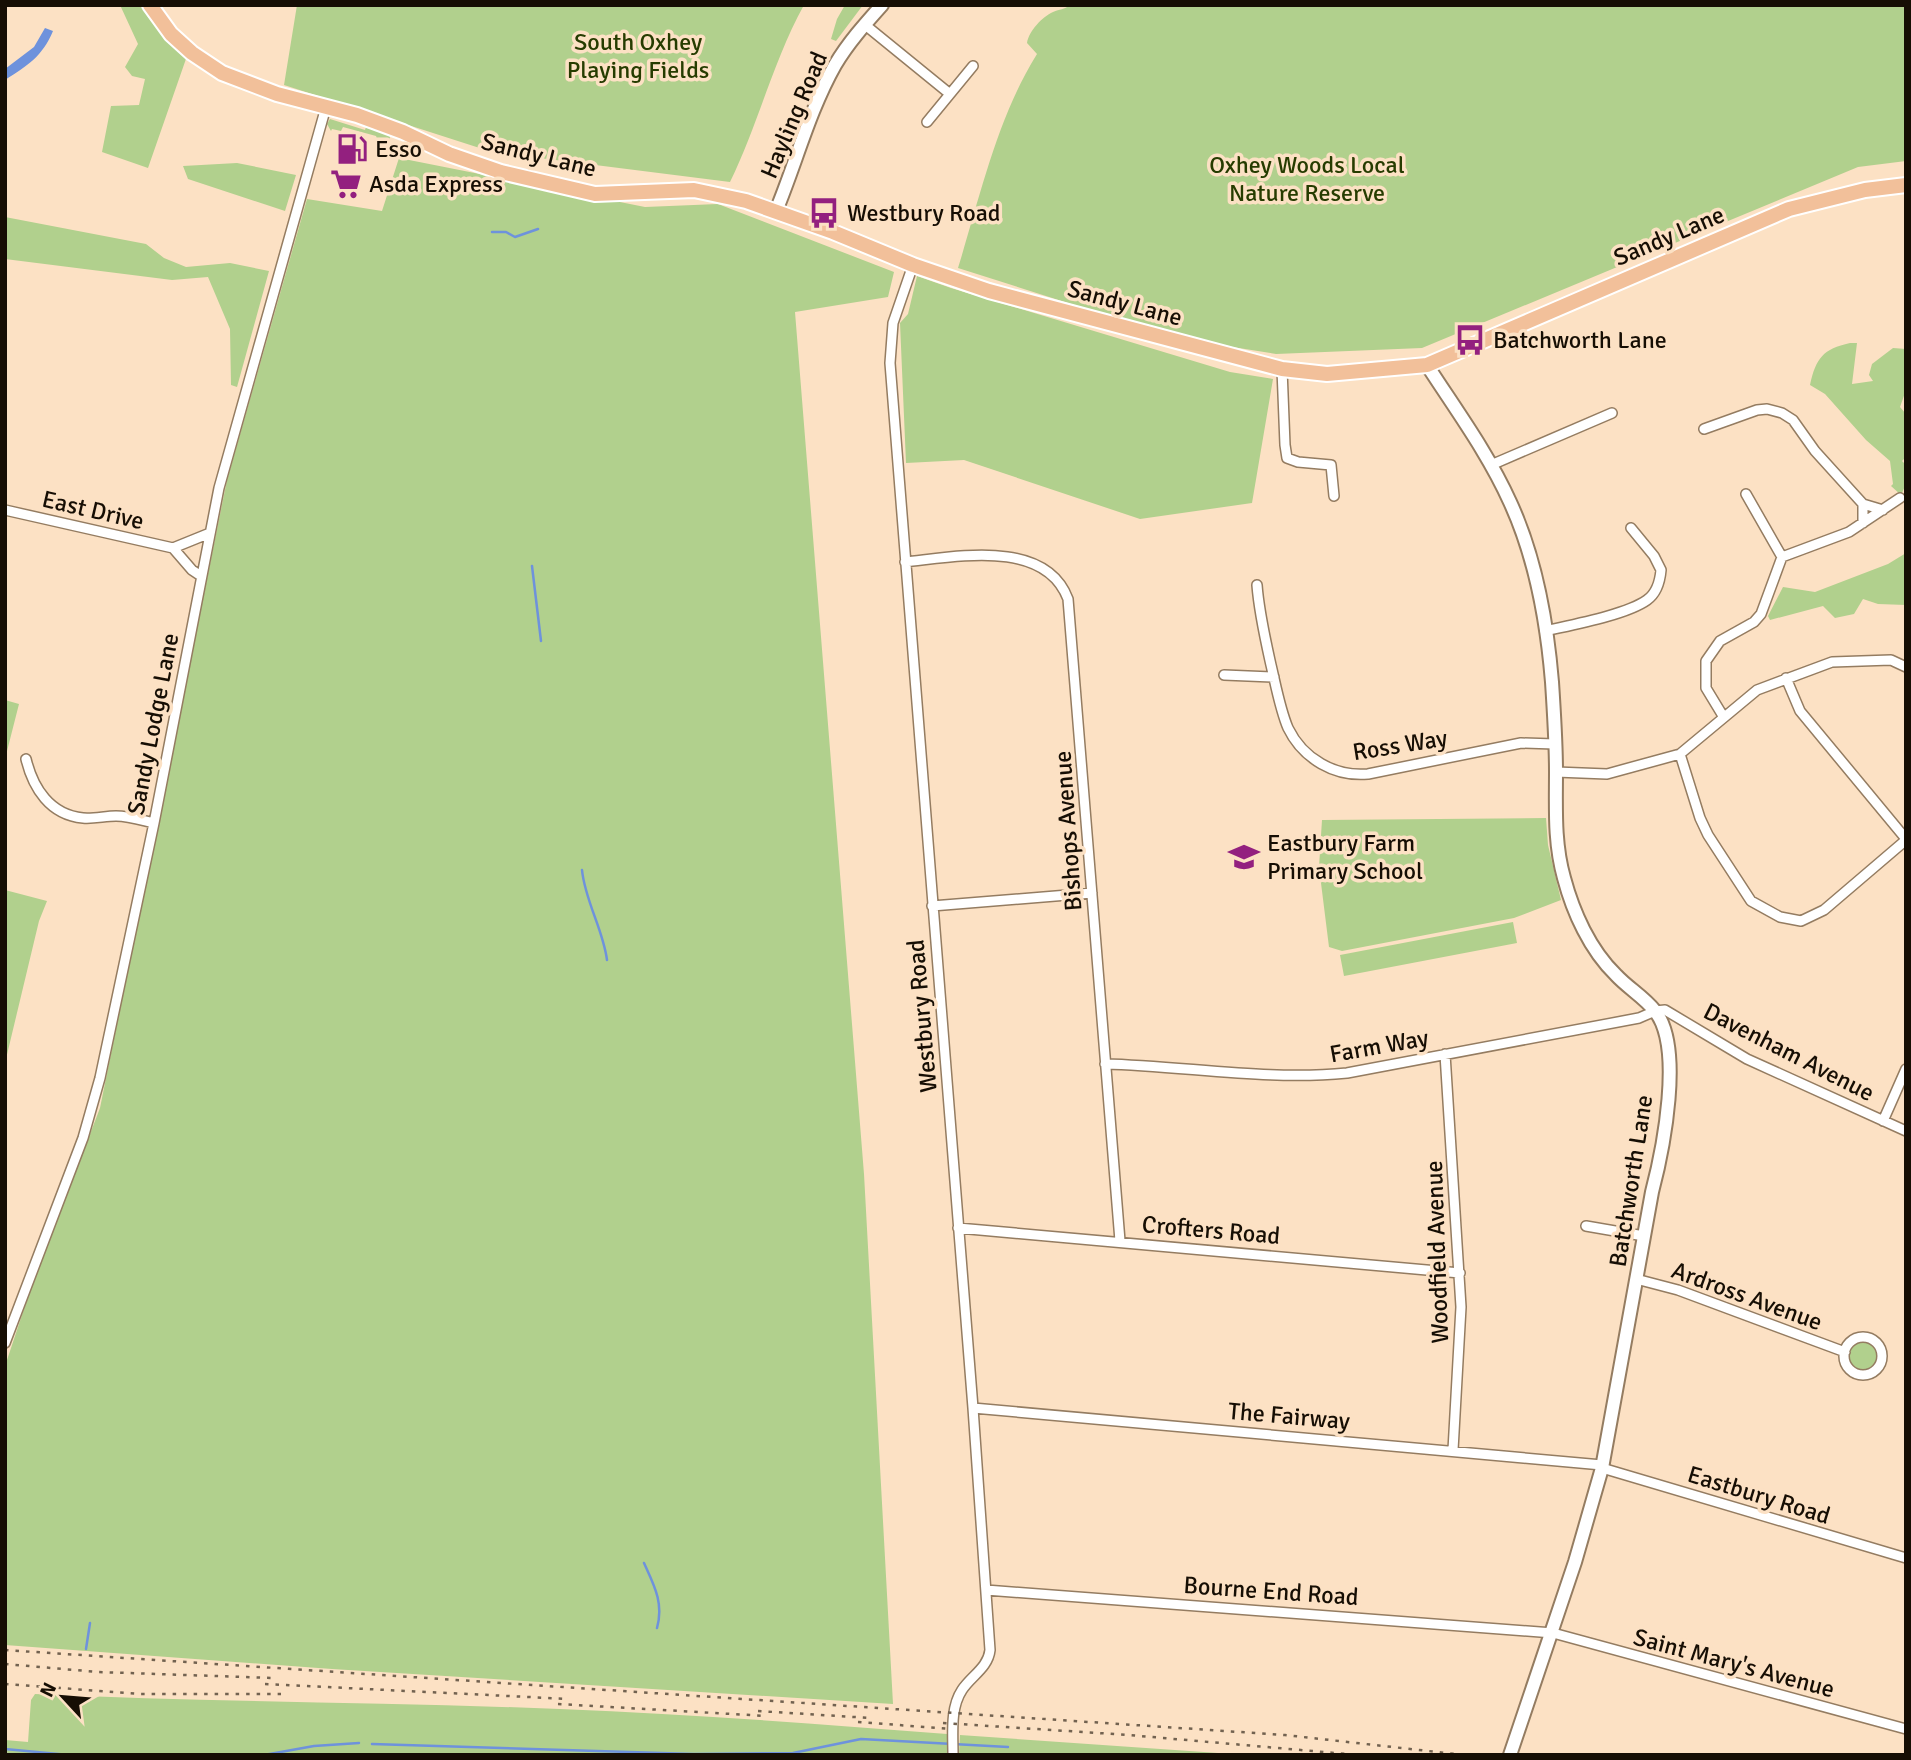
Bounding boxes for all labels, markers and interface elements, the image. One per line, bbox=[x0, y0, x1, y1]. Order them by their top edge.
park label: South Oxhey Playing Fields bbox=[567, 27, 709, 85]
street label: Hayling Road bbox=[754, 47, 834, 183]
street label: Sandy Lane bbox=[478, 126, 600, 184]
fuel station icon: Esso bbox=[335, 132, 369, 166]
place label: Esso bbox=[375, 134, 422, 164]
park label: Oxhey Woods Local Nature Reserve bbox=[1209, 150, 1405, 208]
supermarket icon: Asda Express bbox=[329, 167, 363, 201]
place label: Asda Express bbox=[369, 169, 503, 199]
bus stop icon: Westbury Road bbox=[807, 196, 841, 230]
place label: Westbury Road bbox=[847, 198, 1000, 228]
street label: Sandy Lane bbox=[1609, 199, 1729, 273]
street label: Sandy Lane bbox=[1064, 273, 1186, 333]
bus stop icon: Batchworth Lane bbox=[1453, 323, 1487, 357]
place label: Batchworth Lane bbox=[1493, 325, 1667, 355]
street label: East Drive bbox=[39, 484, 147, 536]
street label: Sandy Lodge Lane bbox=[121, 631, 185, 817]
street label: Ross Way bbox=[1351, 723, 1449, 767]
street label: Bishops Avenue bbox=[1047, 750, 1089, 912]
place label: Eastbury Farm Primary School bbox=[1267, 828, 1423, 886]
school or university icon: Eastbury Farm Primary School bbox=[1227, 840, 1261, 874]
street label: Westbury Road bbox=[900, 938, 944, 1094]
street label: Davenham Avenue bbox=[1699, 996, 1879, 1108]
street label: Farm Way bbox=[1327, 1023, 1431, 1069]
street label: Batchworth Lane bbox=[1603, 1093, 1659, 1269]
street label: Woodfield Avenue bbox=[1419, 1160, 1455, 1344]
street label: Crofters Road bbox=[1141, 1209, 1281, 1251]
street label: Ardross Avenue bbox=[1668, 1255, 1826, 1337]
street label: The Fairway bbox=[1227, 1396, 1351, 1436]
street label: Eastbury Road bbox=[1684, 1459, 1834, 1531]
street label: Bourne End Road bbox=[1182, 1570, 1360, 1612]
street label: Saint Mary's Avenue bbox=[1630, 1622, 1838, 1704]
north arrow bbox=[28, 1662, 98, 1732]
text: N bbox=[35, 1679, 62, 1701]

